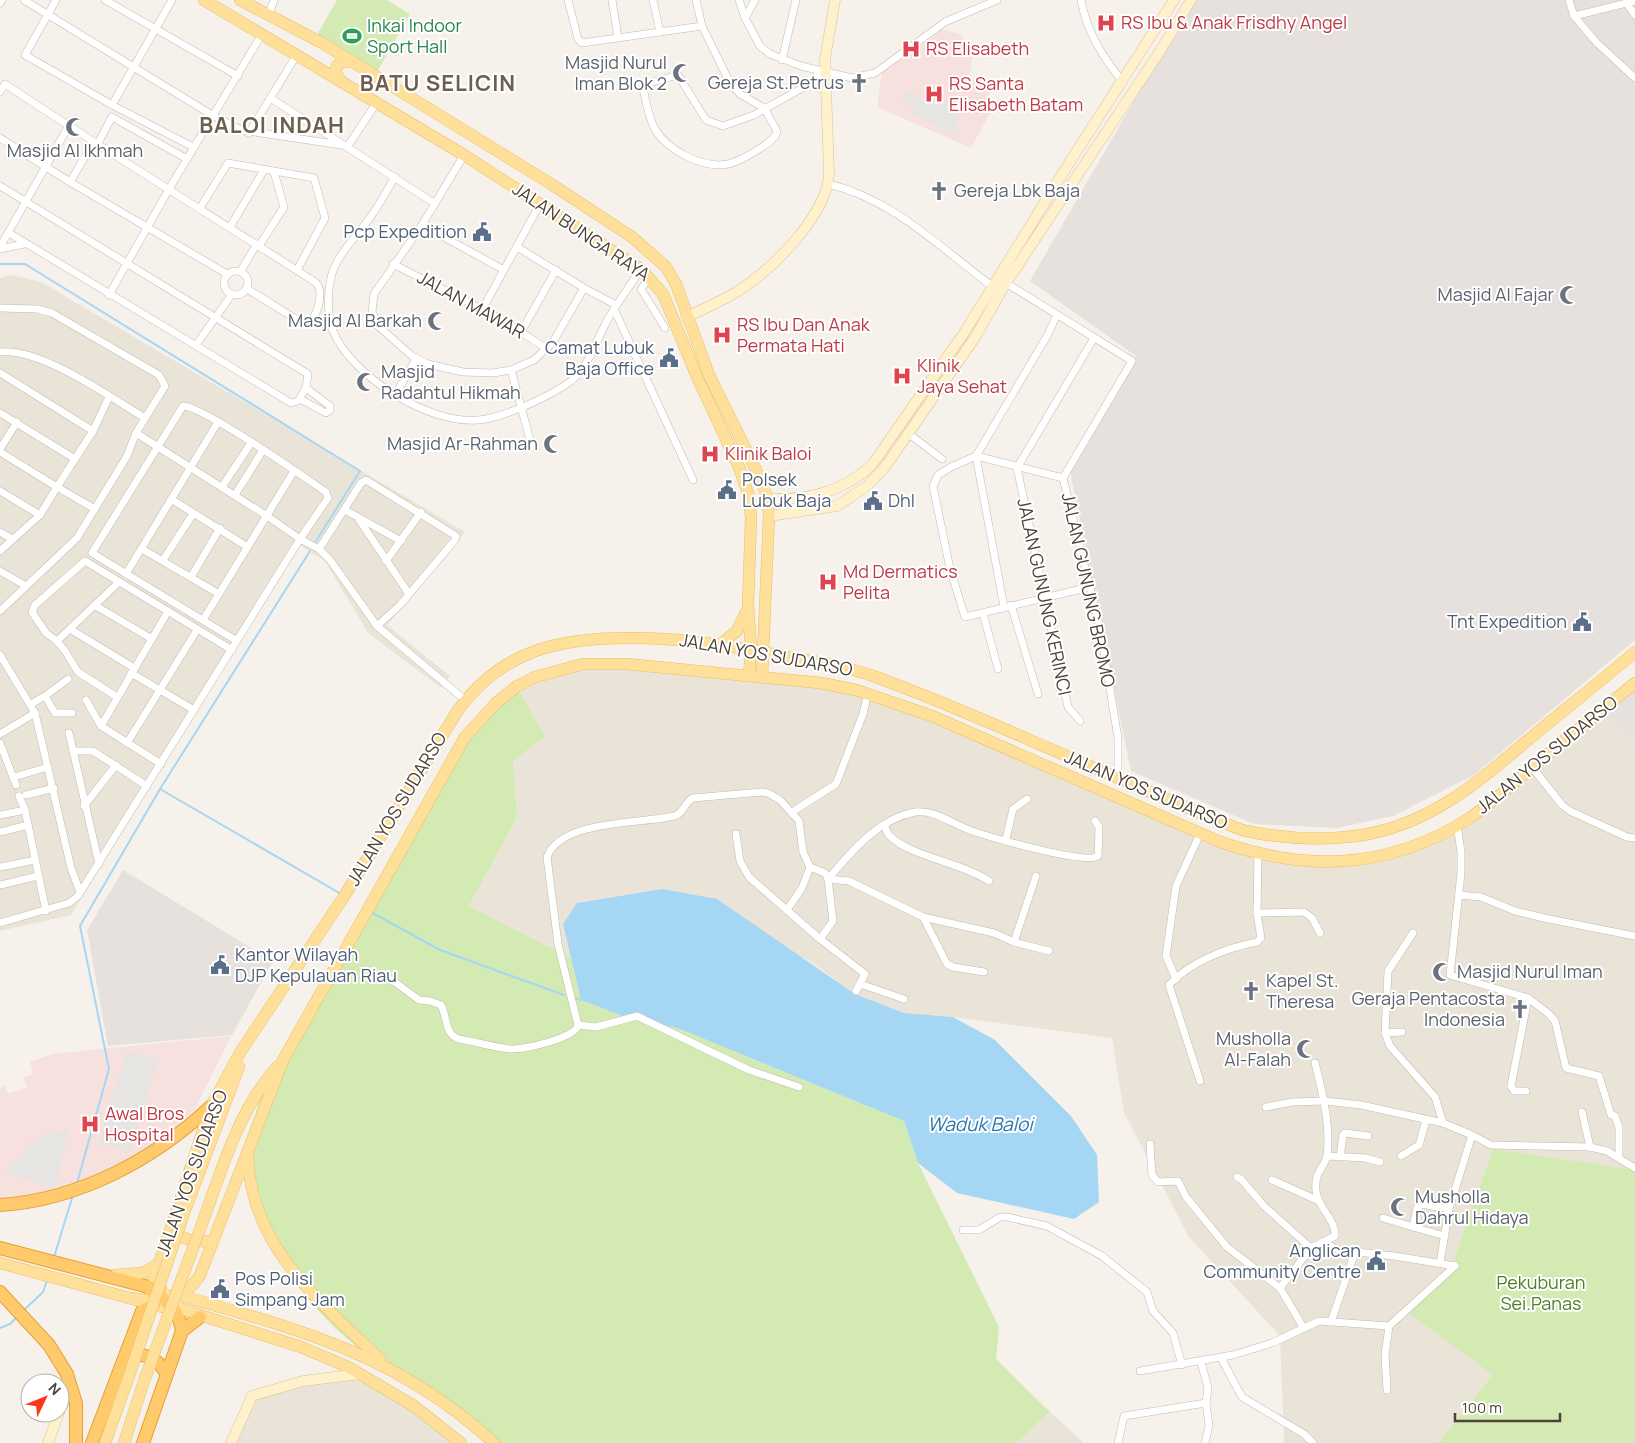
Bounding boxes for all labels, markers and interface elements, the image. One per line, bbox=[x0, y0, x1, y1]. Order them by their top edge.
place label: RS Ibu & Anak Frisdhy Angel bbox=[1121, 10, 1347, 34]
hospital icon: RS Ibu & Anak Frisdhy Angel bbox=[1095, 12, 1117, 34]
place label: Inkai Indoor Sport Hall bbox=[367, 13, 462, 58]
sports icon: Inkai Indoor Sport Hall bbox=[341, 25, 363, 47]
place label: RS Elisabeth bbox=[926, 36, 1029, 60]
hospital icon: RS Elisabeth bbox=[900, 38, 922, 60]
place label: Masjid Nurul Iman Blok 2 bbox=[565, 50, 667, 95]
mosque icon: Masjid Nurul Iman Blok 2 bbox=[671, 62, 693, 84]
district label: BATU SELICIN bbox=[360, 68, 516, 98]
place label: Gereja St.Petrus bbox=[708, 70, 844, 94]
place label: RS Santa Elisabeth Batam bbox=[949, 71, 1083, 116]
church icon: Gereja St.Petrus bbox=[848, 72, 870, 94]
hospital icon: RS Santa Elisabeth Batam bbox=[923, 83, 945, 105]
district label: BALOI INDAH bbox=[199, 110, 345, 140]
mosque icon: Masjid Al Ikhmah bbox=[64, 116, 86, 138]
place label: Masjid Al Ikhmah bbox=[7, 138, 143, 162]
street label: JALAN BUNGA RAYA bbox=[508, 176, 656, 286]
place label: Gereja Lbk Baja bbox=[954, 178, 1080, 202]
church icon: Gereja Lbk Baja bbox=[928, 180, 950, 202]
place label: Pcp Expedition bbox=[343, 219, 467, 243]
public building icon: Pcp Expedition bbox=[471, 221, 493, 243]
street label: JALAN MAWAR bbox=[413, 265, 530, 344]
place label: Masjid Al Fajar bbox=[1438, 282, 1555, 306]
mosque icon: Masjid Al Fajar bbox=[1558, 284, 1580, 306]
place label: Masjid Al Barkah bbox=[288, 308, 422, 332]
mosque icon: Masjid Al Barkah bbox=[426, 310, 448, 332]
place label: RS Ibu Dan Anak Permata Hati bbox=[737, 312, 871, 357]
hospital icon: RS Ibu Dan Anak Permata Hati bbox=[711, 324, 733, 346]
place label: Camat Lubuk Baja Office bbox=[545, 335, 655, 380]
public building icon: Camat Lubuk Baja Office bbox=[658, 347, 680, 369]
place label: Klinik Jaya Sehat bbox=[917, 353, 1007, 398]
place label: Masjid Radahtul Hikmah bbox=[381, 359, 521, 404]
hospital icon: Klinik Jaya Sehat bbox=[891, 365, 913, 387]
mosque icon: Masjid Radahtul Hikmah bbox=[355, 371, 377, 393]
place label: Masjid Ar-Rahman bbox=[387, 431, 538, 455]
mosque icon: Masjid Ar-Rahman bbox=[542, 433, 564, 455]
place label: Klinik Baloi bbox=[725, 441, 812, 465]
hospital icon: Klinik Baloi bbox=[699, 443, 721, 465]
place label: Polsek Lubuk Baja bbox=[742, 467, 831, 512]
public building icon: Polsek Lubuk Baja bbox=[716, 479, 738, 501]
place label: Dhl bbox=[888, 488, 915, 512]
public building icon: Dhl bbox=[862, 490, 884, 512]
street label: JALAN GUNUNG BROMO bbox=[1057, 490, 1121, 689]
street label: JALAN GUNUNG KERINCI bbox=[1012, 496, 1078, 697]
place label: Md Dermatics Pelita bbox=[843, 559, 958, 604]
hospital icon: Md Dermatics Pelita bbox=[817, 571, 839, 593]
place label: Tnt Expedition bbox=[1447, 609, 1567, 633]
public building icon: Tnt Expedition bbox=[1571, 611, 1593, 633]
street label: JALAN YOS SUDARSO bbox=[678, 627, 855, 681]
street label: JALAN YOS SUDARSO bbox=[1471, 690, 1622, 819]
street label: JALAN YOS SUDARSO bbox=[341, 727, 452, 890]
street label: JALAN YOS SUDARSO bbox=[1061, 744, 1232, 834]
place label: Kantor Wilayah DJP Kepulauan Riau bbox=[235, 942, 397, 987]
public building icon: Kantor Wilayah DJP Kepulauan Riau bbox=[209, 954, 231, 976]
place label: Masjid Nurul Iman bbox=[1457, 959, 1603, 983]
mosque icon: Masjid Nurul Iman bbox=[1431, 961, 1453, 983]
place label: Kapel St. Theresa bbox=[1266, 968, 1339, 1013]
church icon: Kapel St. Theresa bbox=[1240, 980, 1262, 1002]
place label: Geraja Pentacosta Indonesia bbox=[1352, 986, 1505, 1031]
church icon: Geraja Pentacosta Indonesia bbox=[1509, 998, 1531, 1020]
place label: Musholla Al-Falah bbox=[1216, 1026, 1291, 1071]
mosque icon: Musholla Al-Falah bbox=[1295, 1038, 1317, 1060]
street label: JALAN YOS SUDARSO bbox=[150, 1086, 232, 1259]
place label: Awal Bros Hospital bbox=[105, 1101, 184, 1146]
water label: Waduk Baloi bbox=[927, 1111, 1035, 1137]
hospital icon: Awal Bros Hospital bbox=[79, 1113, 101, 1135]
place label: Musholla Dahrul Hidaya bbox=[1415, 1184, 1529, 1229]
mosque icon: Musholla Dahrul Hidaya bbox=[1389, 1196, 1411, 1218]
place label: Anglican Community Centre bbox=[1203, 1238, 1361, 1283]
public building icon: Anglican Community Centre bbox=[1365, 1250, 1387, 1272]
place label: Pos Polisi Simpang Jam bbox=[235, 1266, 345, 1311]
park label: Pekuburan Sei.Panas bbox=[1496, 1270, 1586, 1315]
public building icon: Pos Polisi Simpang Jam bbox=[209, 1278, 231, 1300]
north arrow bbox=[20, 1373, 70, 1423]
text: N bbox=[44, 1379, 65, 1399]
scale bar bbox=[1455, 1390, 1560, 1422]
text: 100 m bbox=[1462, 1397, 1502, 1418]

